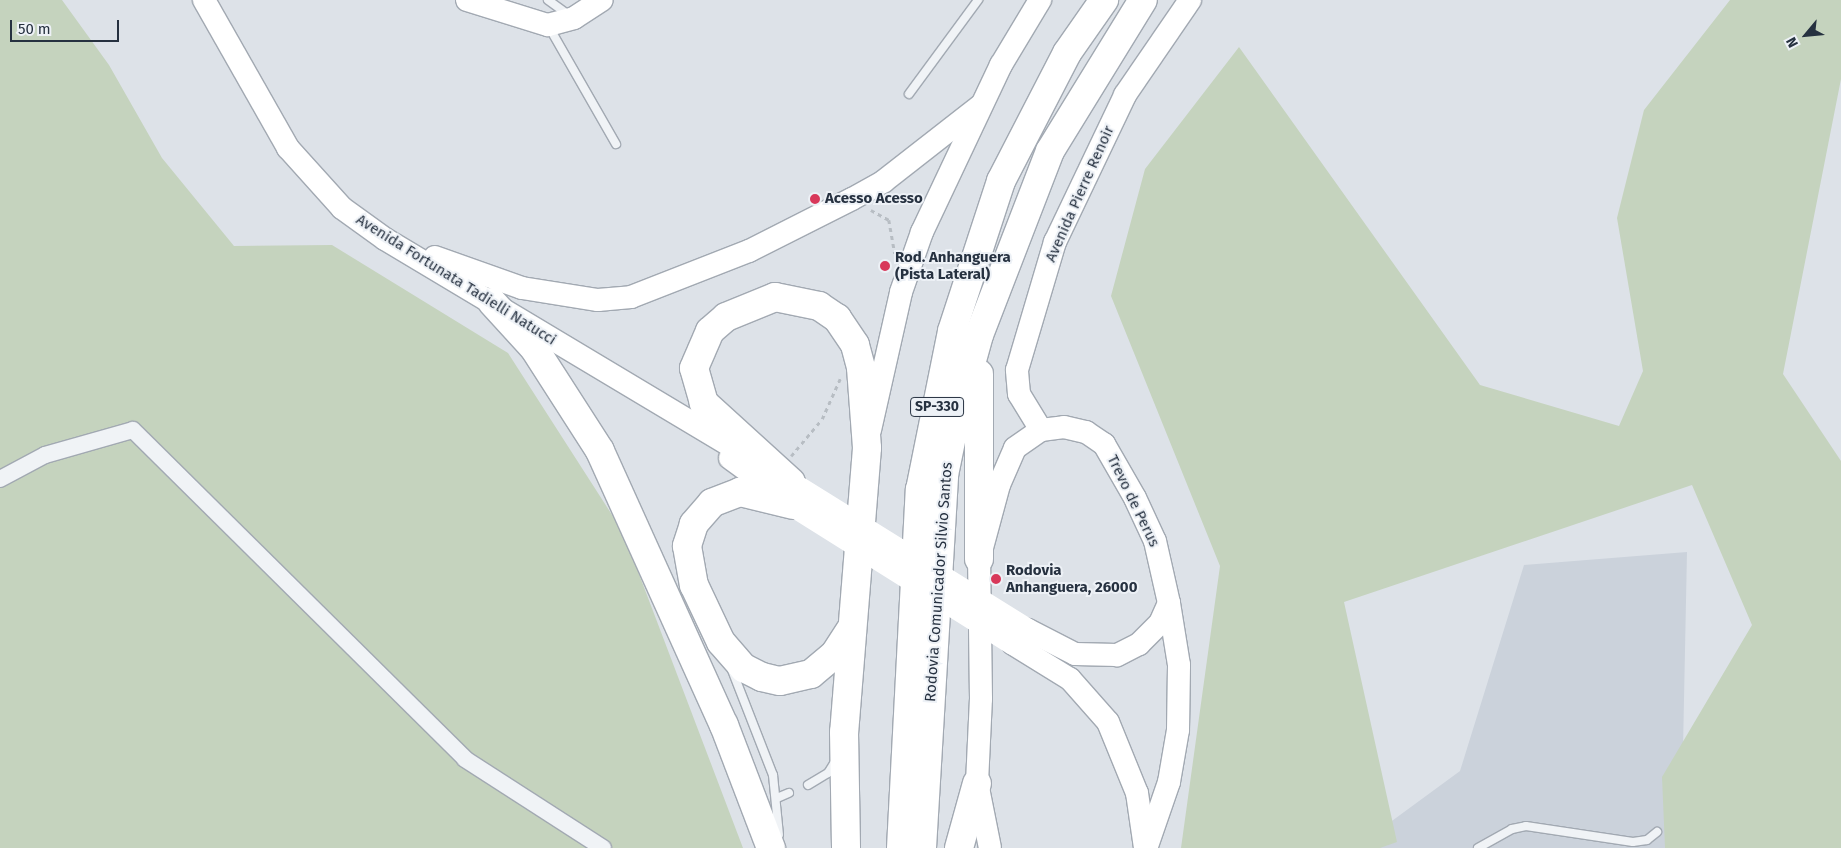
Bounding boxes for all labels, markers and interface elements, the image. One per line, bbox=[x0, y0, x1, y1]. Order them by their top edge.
scale bar bbox=[12, 10, 121, 42]
north arrow bbox=[1781, 10, 1831, 60]
text: 50 m bbox=[18, 20, 51, 38]
text: N bbox=[1783, 34, 1802, 50]
street label: Avenida Pierre Renoir bbox=[1042, 123, 1118, 265]
place label: Acesso Acesso bbox=[825, 190, 923, 208]
marker: Acesso Acesso bbox=[809, 193, 821, 205]
street label: Avenida Fortunata Tadielli Natucci bbox=[353, 211, 559, 349]
place label: Rod. Anhanguera (Pista Lateral) bbox=[895, 248, 1011, 283]
marker: Rod. Anhanguera (Pista Lateral) bbox=[879, 260, 891, 272]
road number: SP-330 bbox=[910, 396, 964, 418]
street label: Trevo de Perus bbox=[1103, 452, 1163, 550]
street label: Rodovia Comunicador Silvio Santos bbox=[922, 462, 956, 702]
place label: Rodovia Anhanguera, 26000 bbox=[1006, 561, 1137, 596]
marker: Rodovia Anhanguera, 26000 bbox=[990, 573, 1002, 585]

